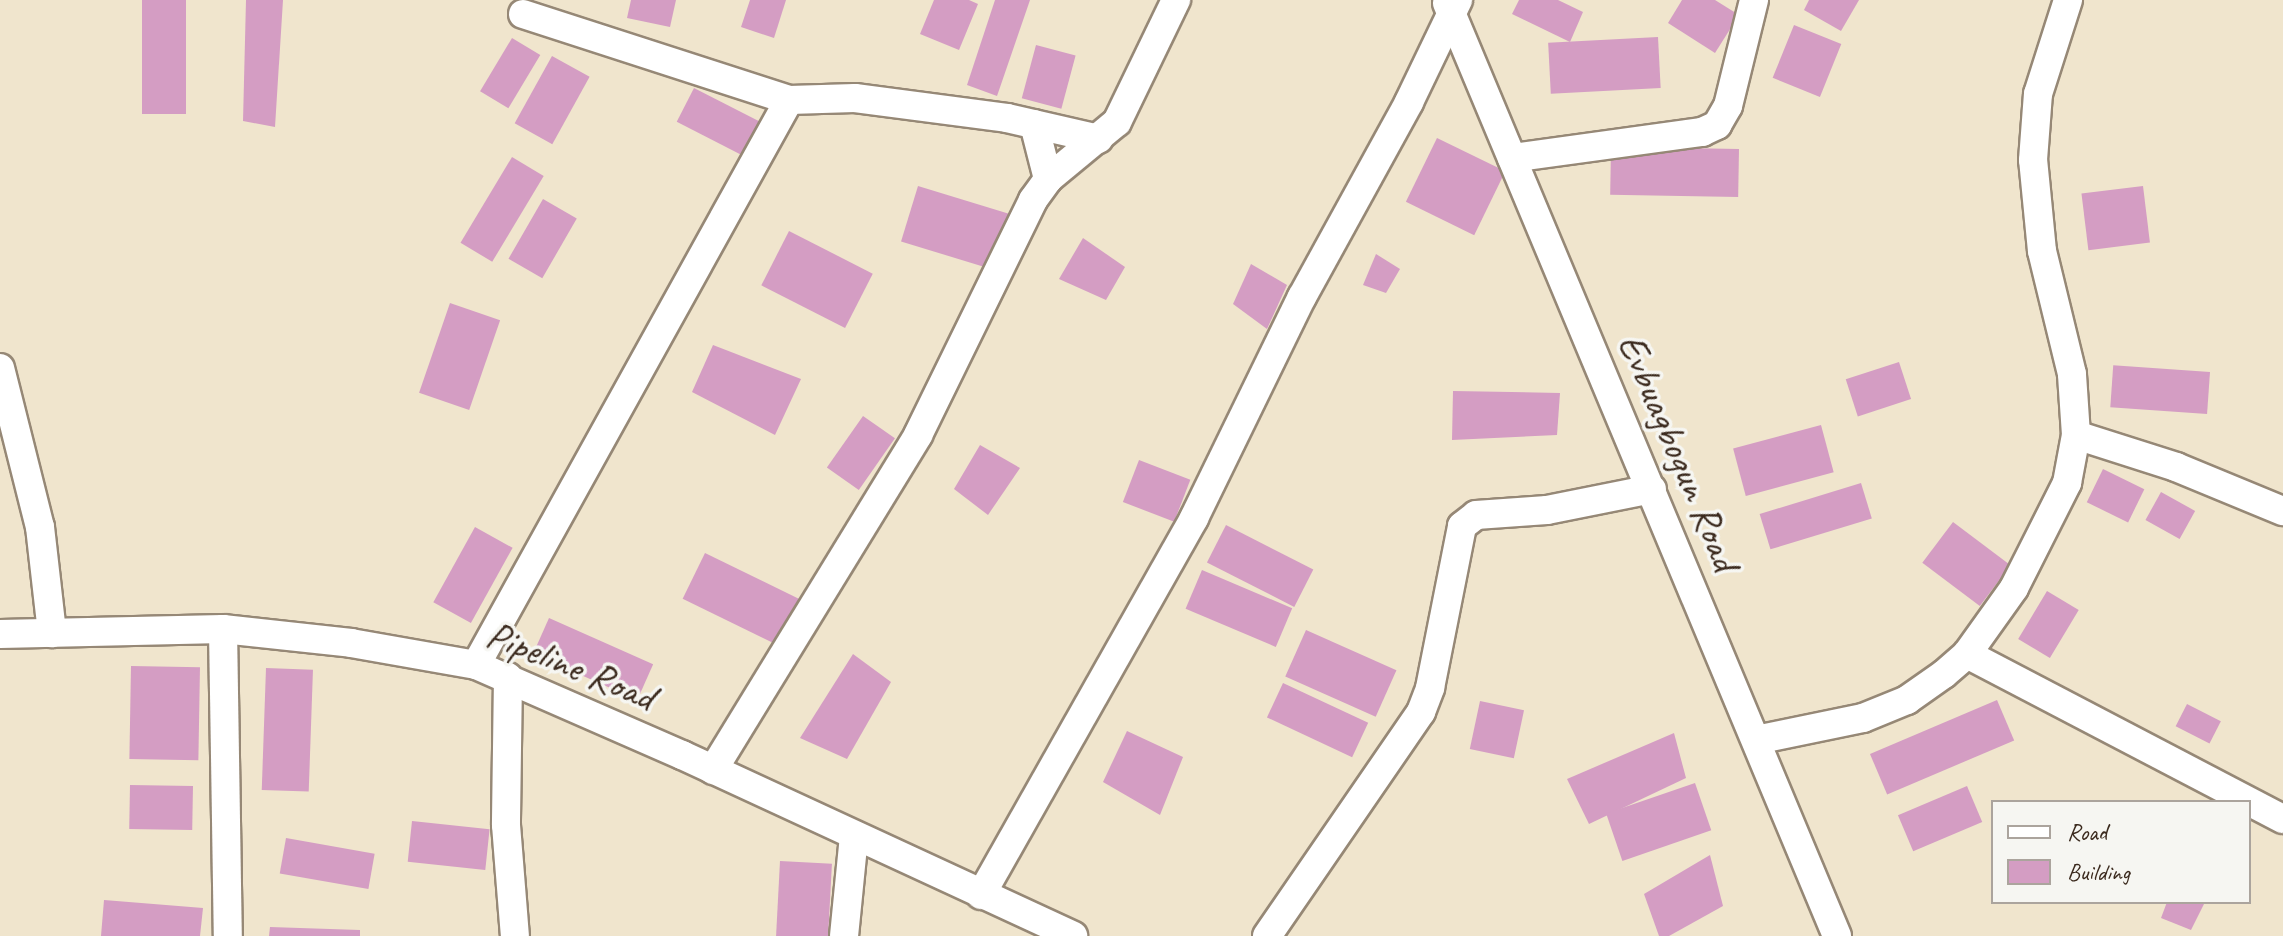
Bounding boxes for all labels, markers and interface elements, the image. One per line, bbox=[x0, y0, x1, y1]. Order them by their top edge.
street label: Evbuagbogun Road bbox=[1608, 327, 1750, 577]
street label: Pipeline Road bbox=[480, 610, 662, 720]
legend bbox=[1991, 800, 2251, 904]
text: Road bbox=[2067, 817, 2107, 847]
text: Building bbox=[2067, 857, 2130, 887]

